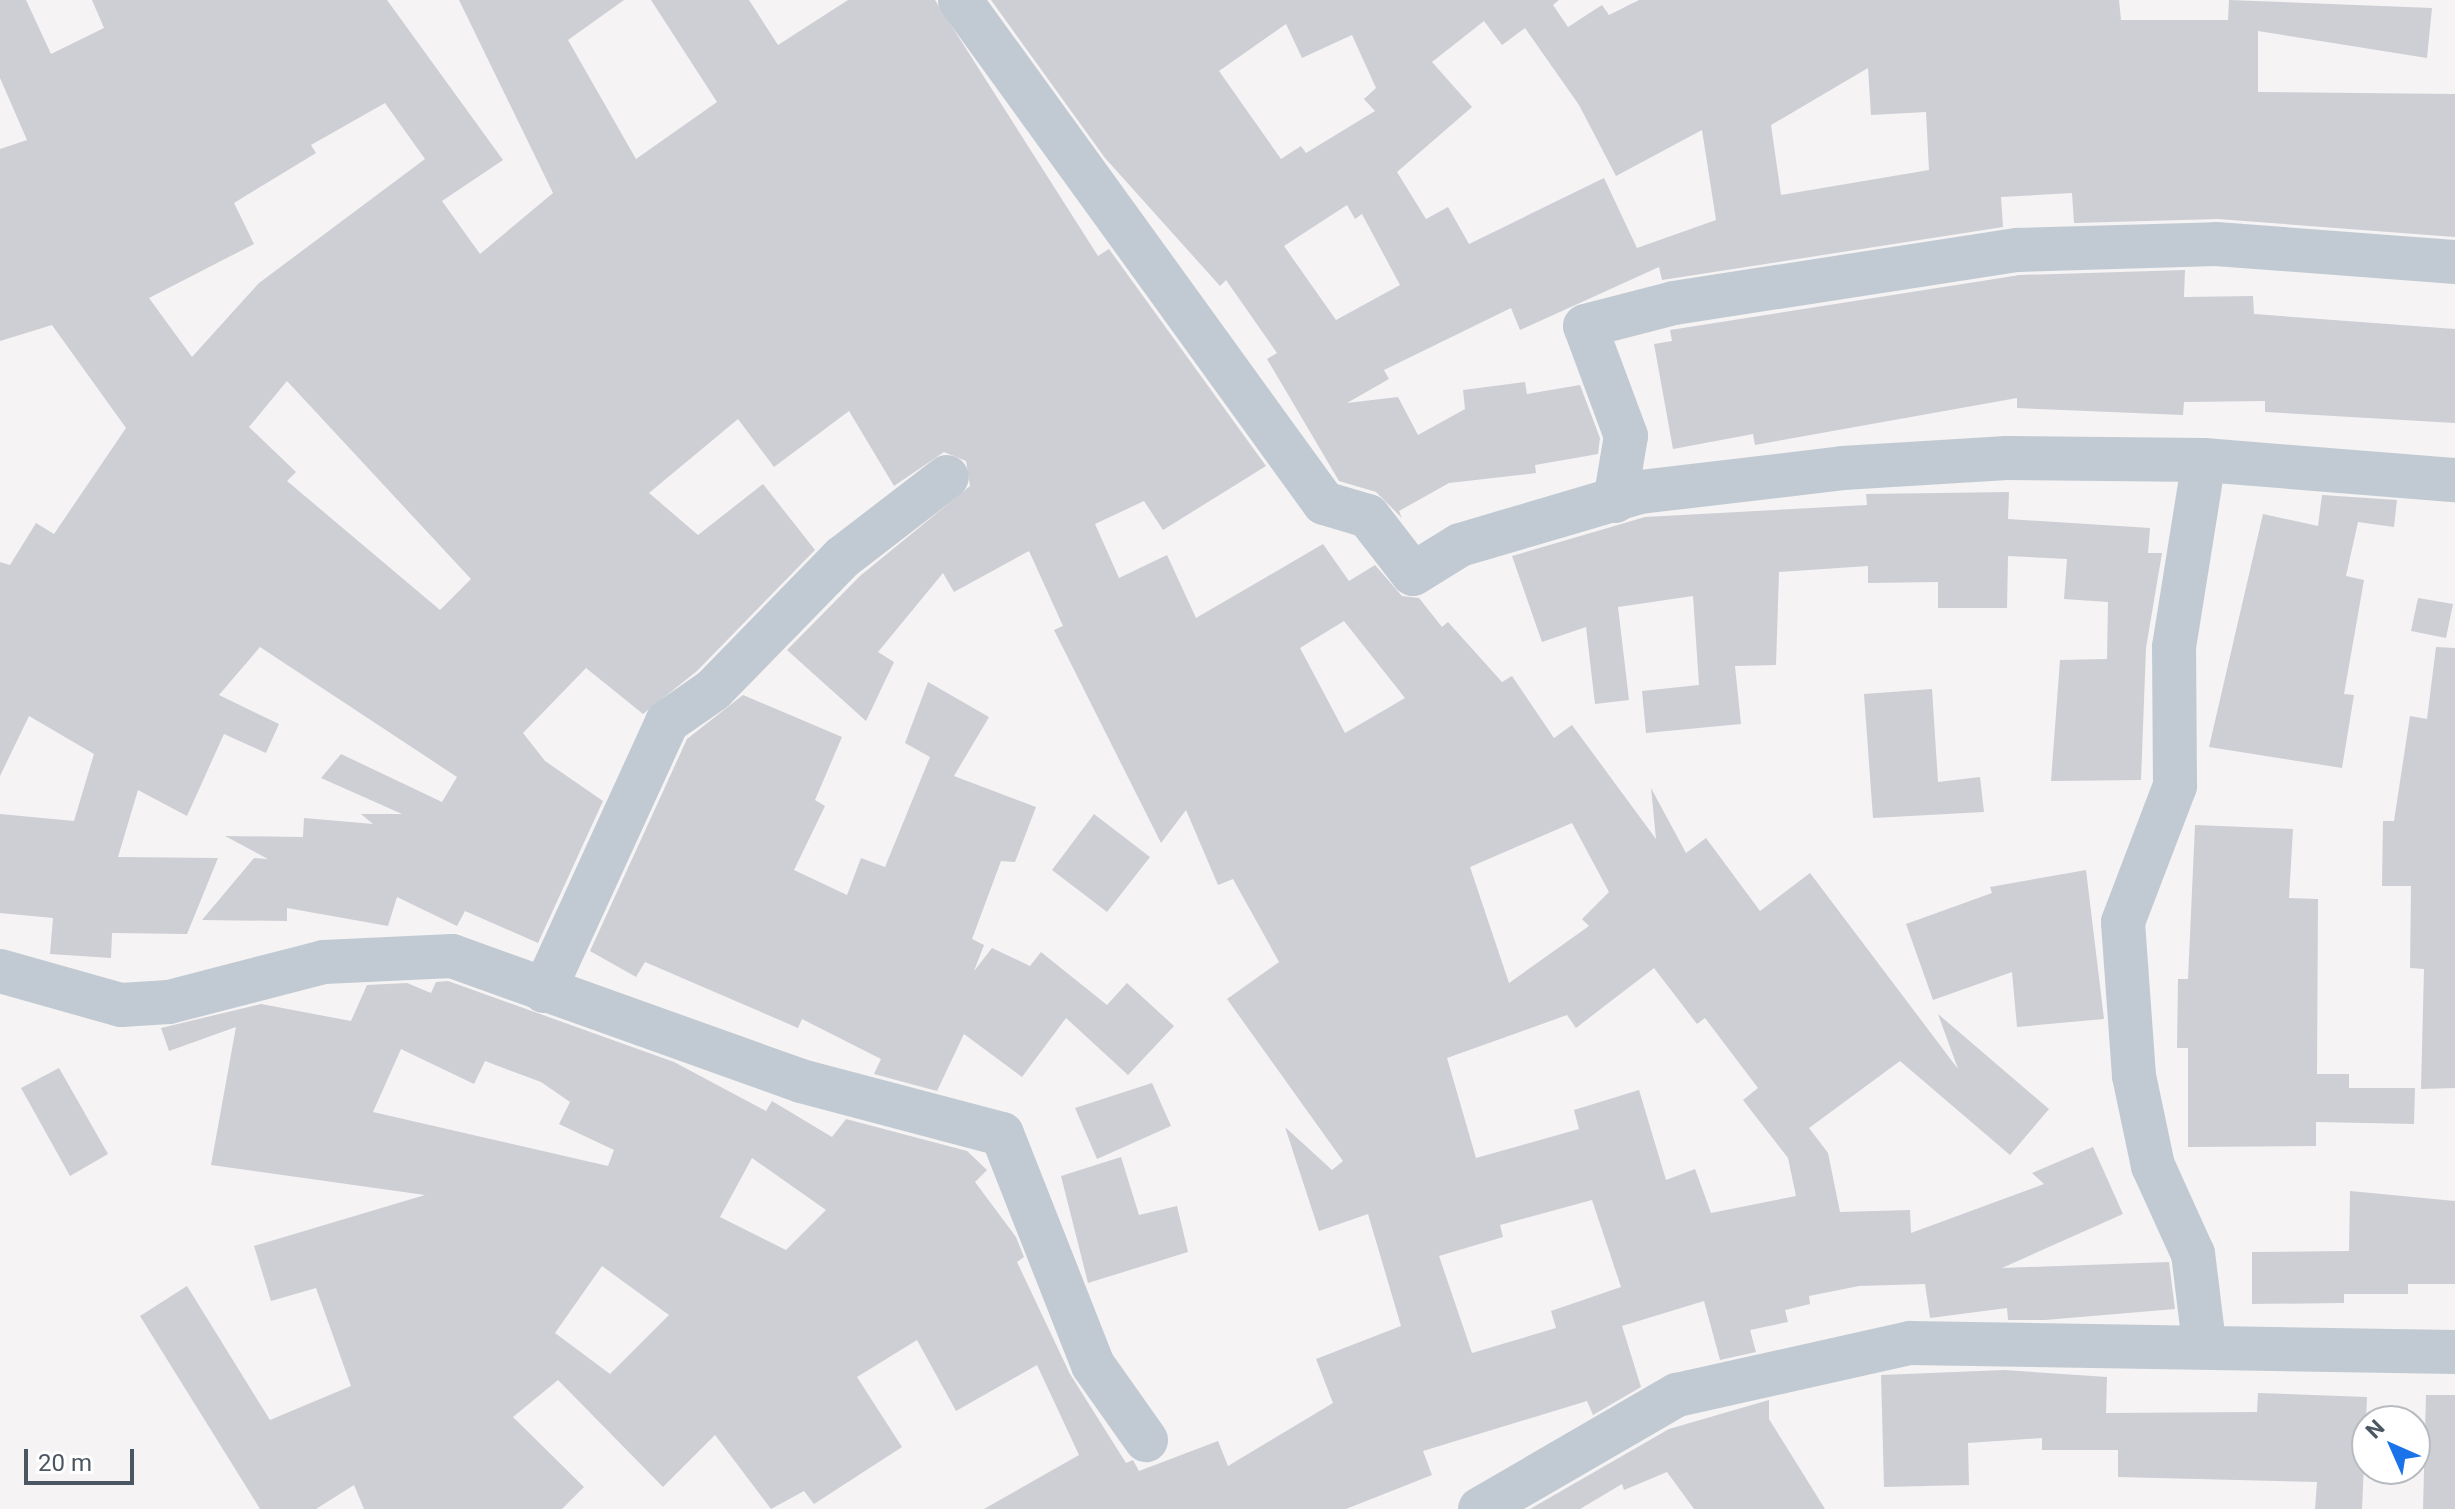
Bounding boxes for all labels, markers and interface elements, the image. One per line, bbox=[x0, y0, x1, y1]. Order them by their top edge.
north arrow bbox=[2351, 1405, 2431, 1485]
text: N bbox=[2361, 1415, 2389, 1443]
scale bar bbox=[28, 1433, 138, 1483]
text: 20 m bbox=[38, 1449, 92, 1477]

